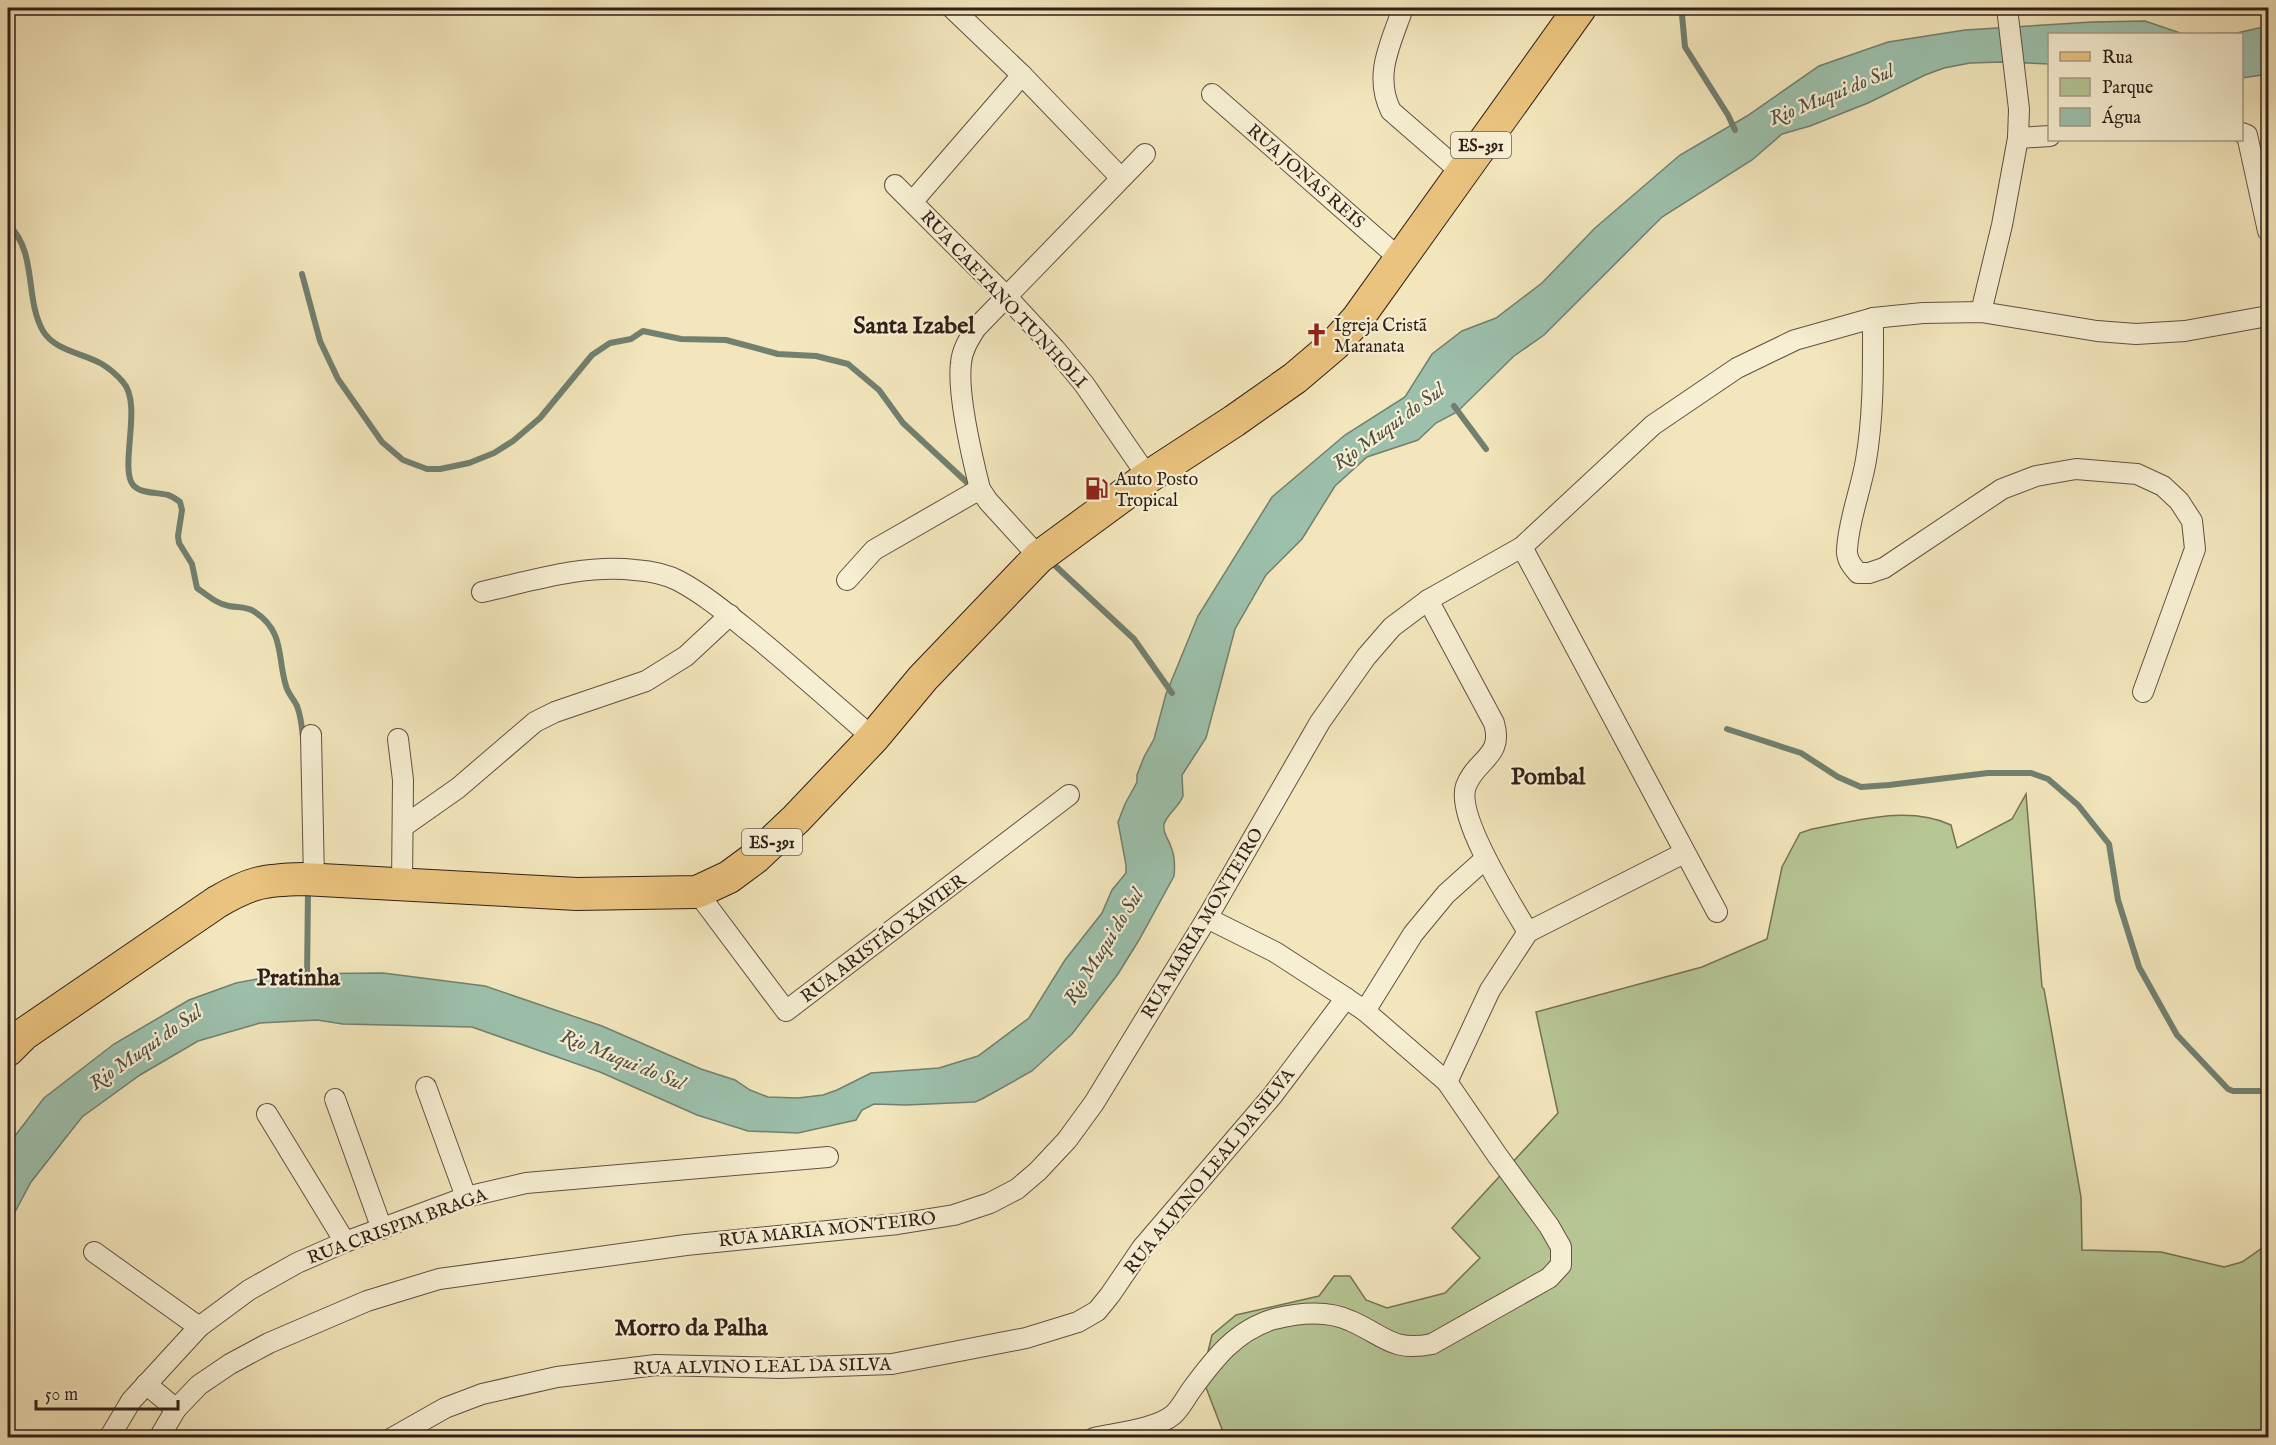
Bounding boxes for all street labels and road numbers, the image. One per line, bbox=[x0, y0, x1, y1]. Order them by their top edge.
street label: RUA JONAS REIS bbox=[1241, 120, 1369, 235]
road number: ES-391 bbox=[1451, 132, 1511, 158]
street label: RUA CAETANO TUNHOLI bbox=[915, 206, 1091, 394]
street label: RUA MARIA MONTEIRO bbox=[1137, 824, 1269, 1023]
road number: ES-391 bbox=[742, 829, 802, 855]
street label: RUA ARISTÃO XAVIER bbox=[795, 867, 972, 1009]
street label: RUA ALVINO LEAL DA SILVA bbox=[1120, 1064, 1301, 1280]
street label: RUA CRISPIM BRAGA bbox=[304, 1184, 491, 1271]
street label: RUA MARIA MONTEIRO bbox=[717, 1208, 937, 1253]
street label: RUA ALVINO LEAL DA SILVA bbox=[633, 1354, 892, 1381]

